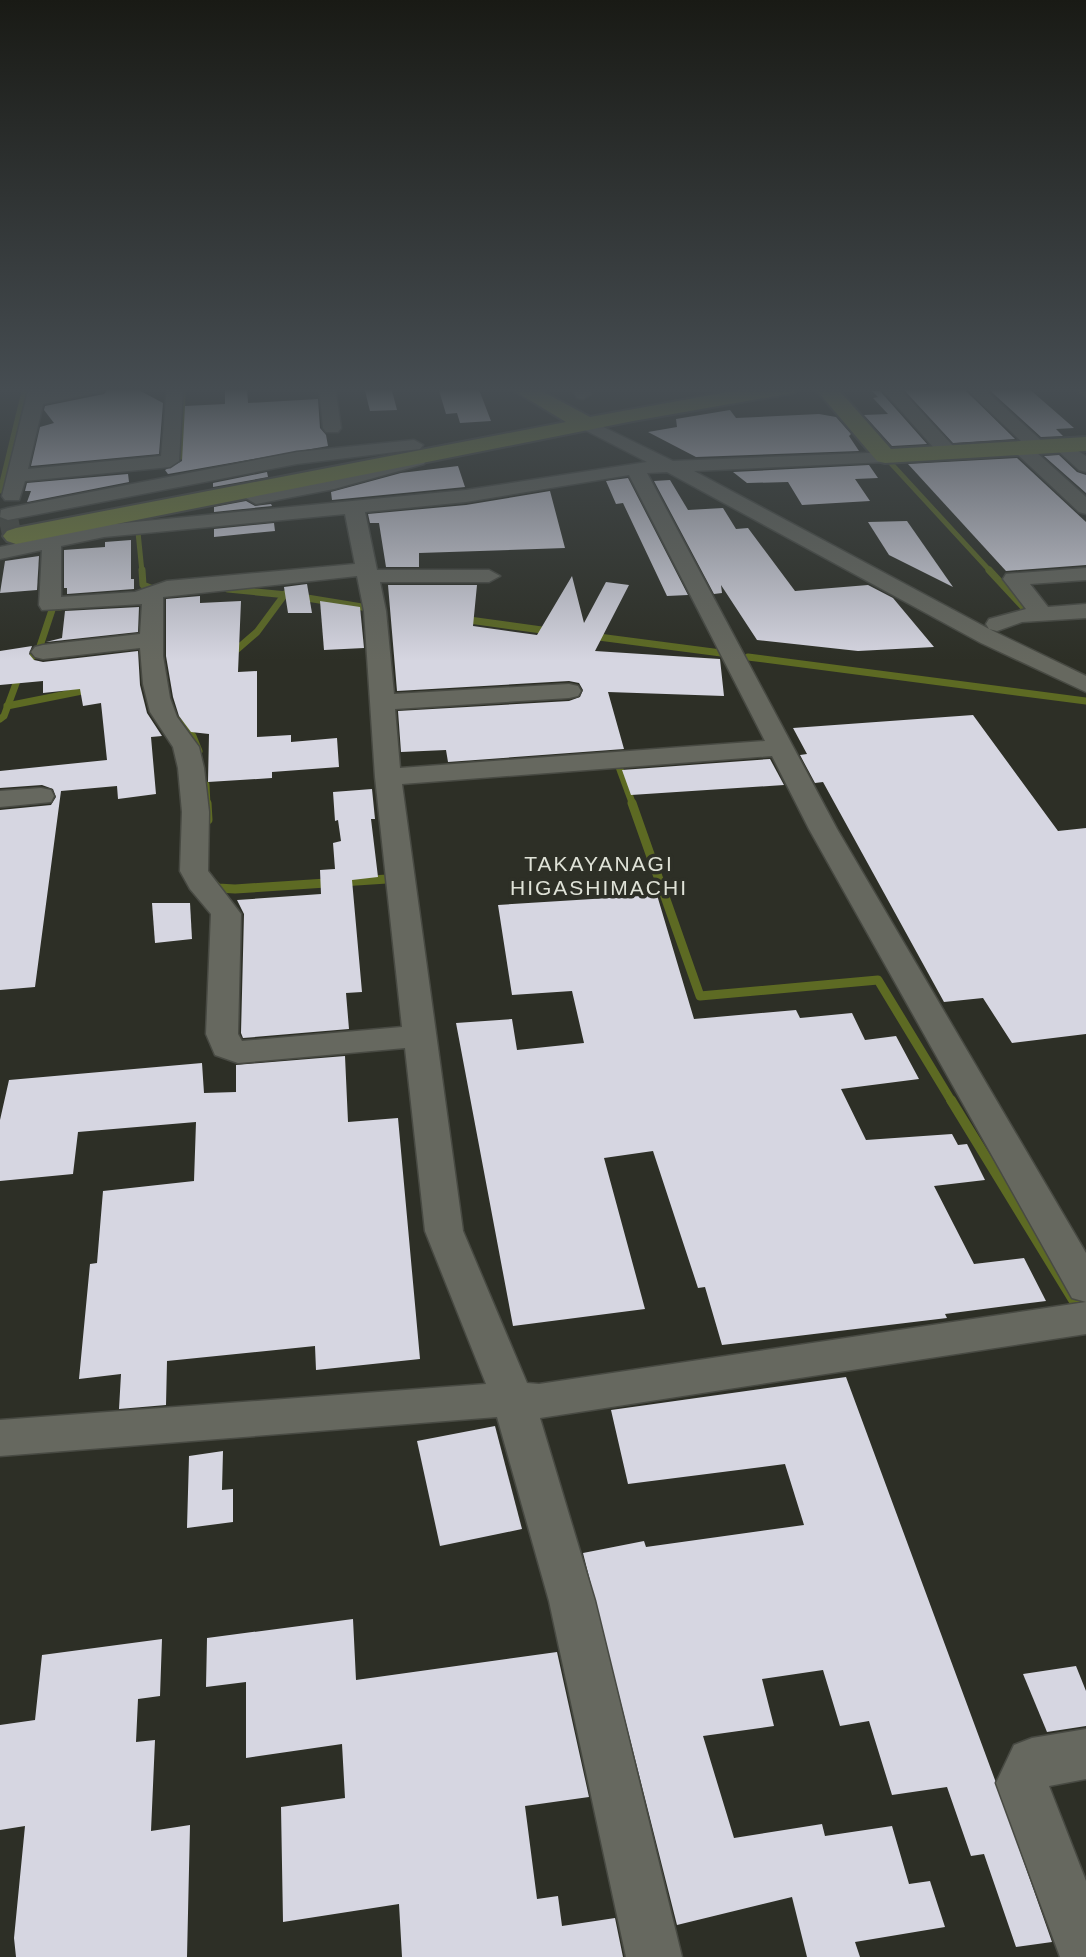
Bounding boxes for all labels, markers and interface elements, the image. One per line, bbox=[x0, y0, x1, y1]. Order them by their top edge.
district label: TAKAYANAGI HIGASHIMACHI bbox=[510, 852, 688, 899]

